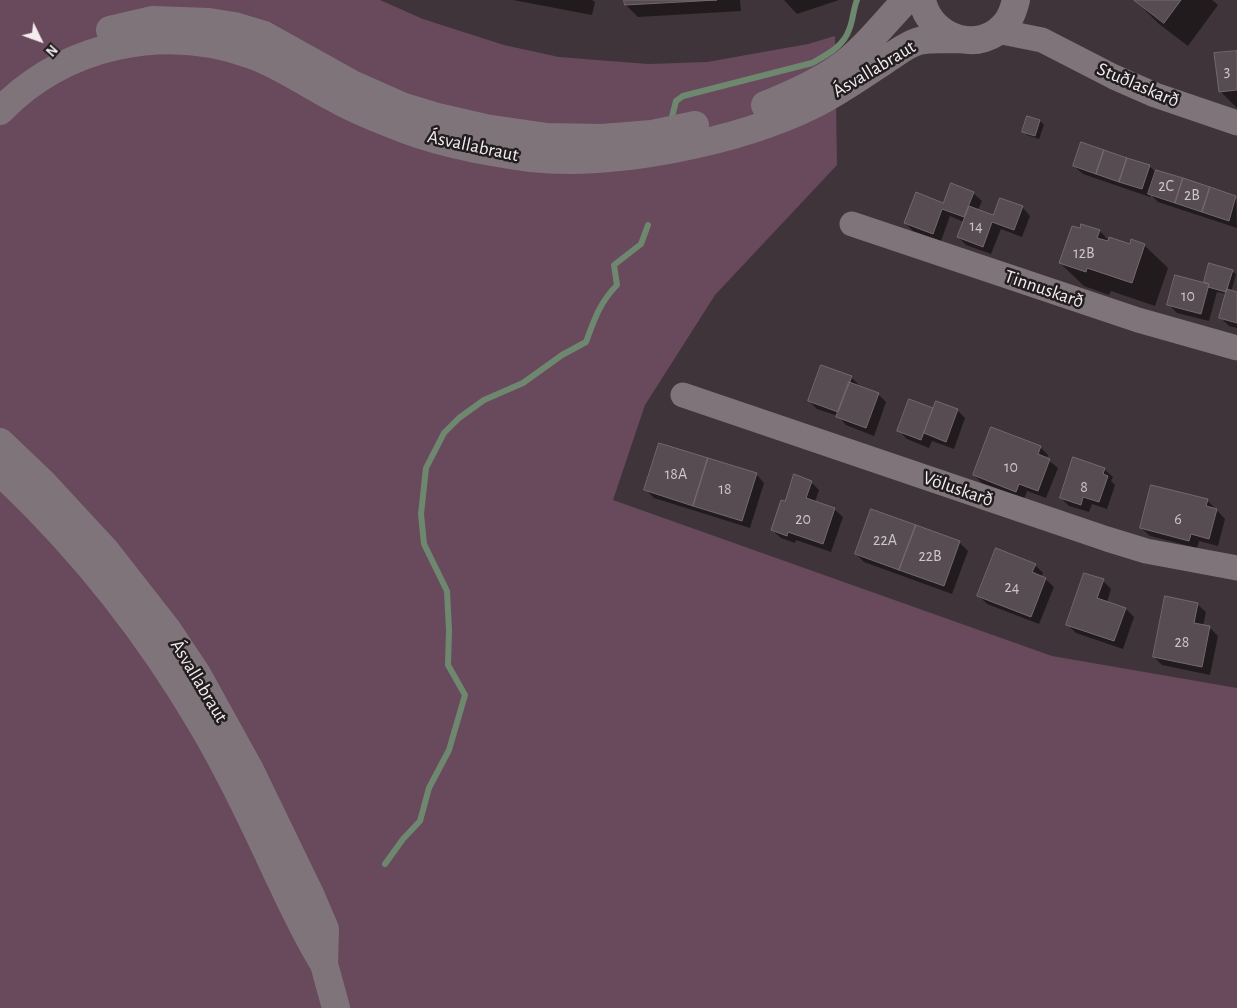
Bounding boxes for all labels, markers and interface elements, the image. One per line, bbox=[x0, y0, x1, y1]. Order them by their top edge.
north arrow bbox=[15, 15, 65, 65]
street label: Ásvallabraut bbox=[828, 35, 920, 103]
text: N bbox=[43, 42, 60, 58]
street label: Stuðlaskarð bbox=[1094, 58, 1182, 112]
house number: 3 bbox=[1224, 61, 1230, 81]
street label: Ásvallabraut bbox=[425, 125, 521, 167]
house number: 2C bbox=[1158, 176, 1174, 196]
house number: 2B bbox=[1184, 185, 1200, 205]
house number: 14 bbox=[969, 216, 983, 236]
house number: 12B bbox=[1073, 243, 1095, 263]
street label: Tinnuskarð bbox=[1001, 265, 1087, 313]
house number: 10 bbox=[1181, 286, 1195, 306]
house number: 10 bbox=[1004, 457, 1018, 477]
house number: 18A bbox=[665, 464, 687, 484]
street label: Völuskarð bbox=[920, 466, 996, 512]
house number: 8 bbox=[1080, 477, 1088, 497]
house number: 18 bbox=[718, 479, 732, 499]
house number: 20 bbox=[795, 509, 811, 529]
house number: 6 bbox=[1174, 509, 1182, 529]
house number: 22A bbox=[873, 530, 897, 550]
house number: 22B bbox=[918, 546, 942, 566]
house number: 24 bbox=[1005, 577, 1019, 597]
house number: 28 bbox=[1175, 632, 1189, 652]
street label: Ásvallabraut bbox=[165, 635, 233, 727]

